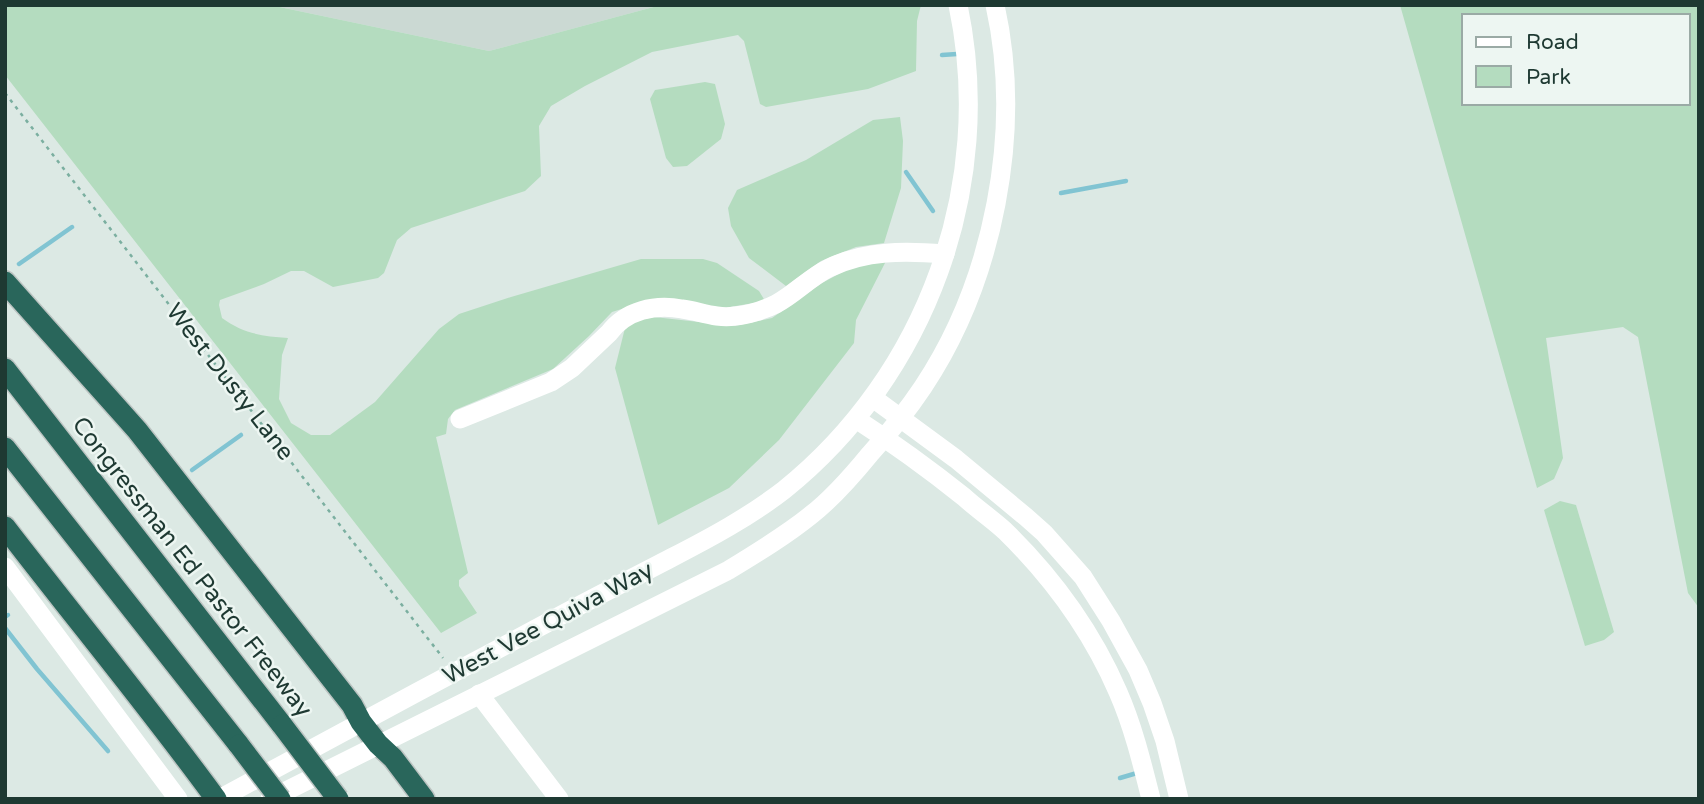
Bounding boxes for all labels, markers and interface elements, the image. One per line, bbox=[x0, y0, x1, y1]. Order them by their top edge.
legend bbox=[1462, 14, 1690, 105]
text: Road bbox=[1526, 30, 1579, 55]
text: Park bbox=[1526, 65, 1571, 90]
street label: West Dusty Lane bbox=[160, 298, 300, 466]
street label: Congressman Ed Pastor Freeway bbox=[66, 411, 318, 723]
street label: West Vee Quiva Way bbox=[438, 555, 658, 691]

